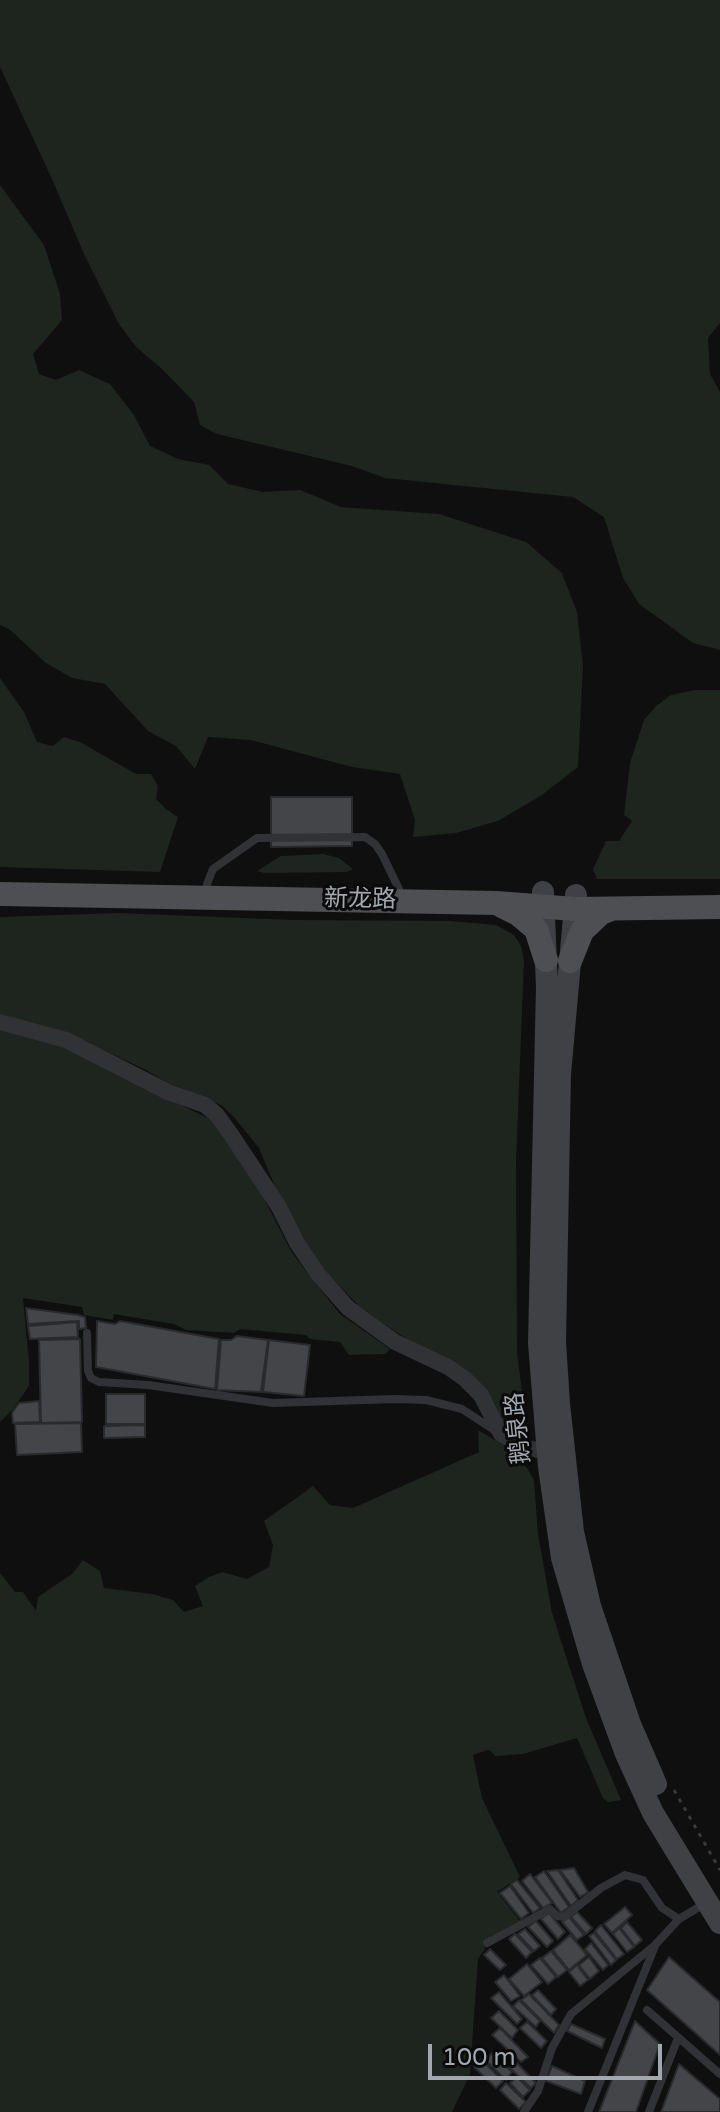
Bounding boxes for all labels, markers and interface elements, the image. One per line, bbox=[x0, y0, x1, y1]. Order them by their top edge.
street label: 新龙路 bbox=[324, 885, 396, 915]
street label: 鹅泉路 bbox=[501, 1391, 537, 1465]
scale bar bbox=[432, 2028, 666, 2078]
text: 100 m bbox=[442, 2043, 516, 2072]

